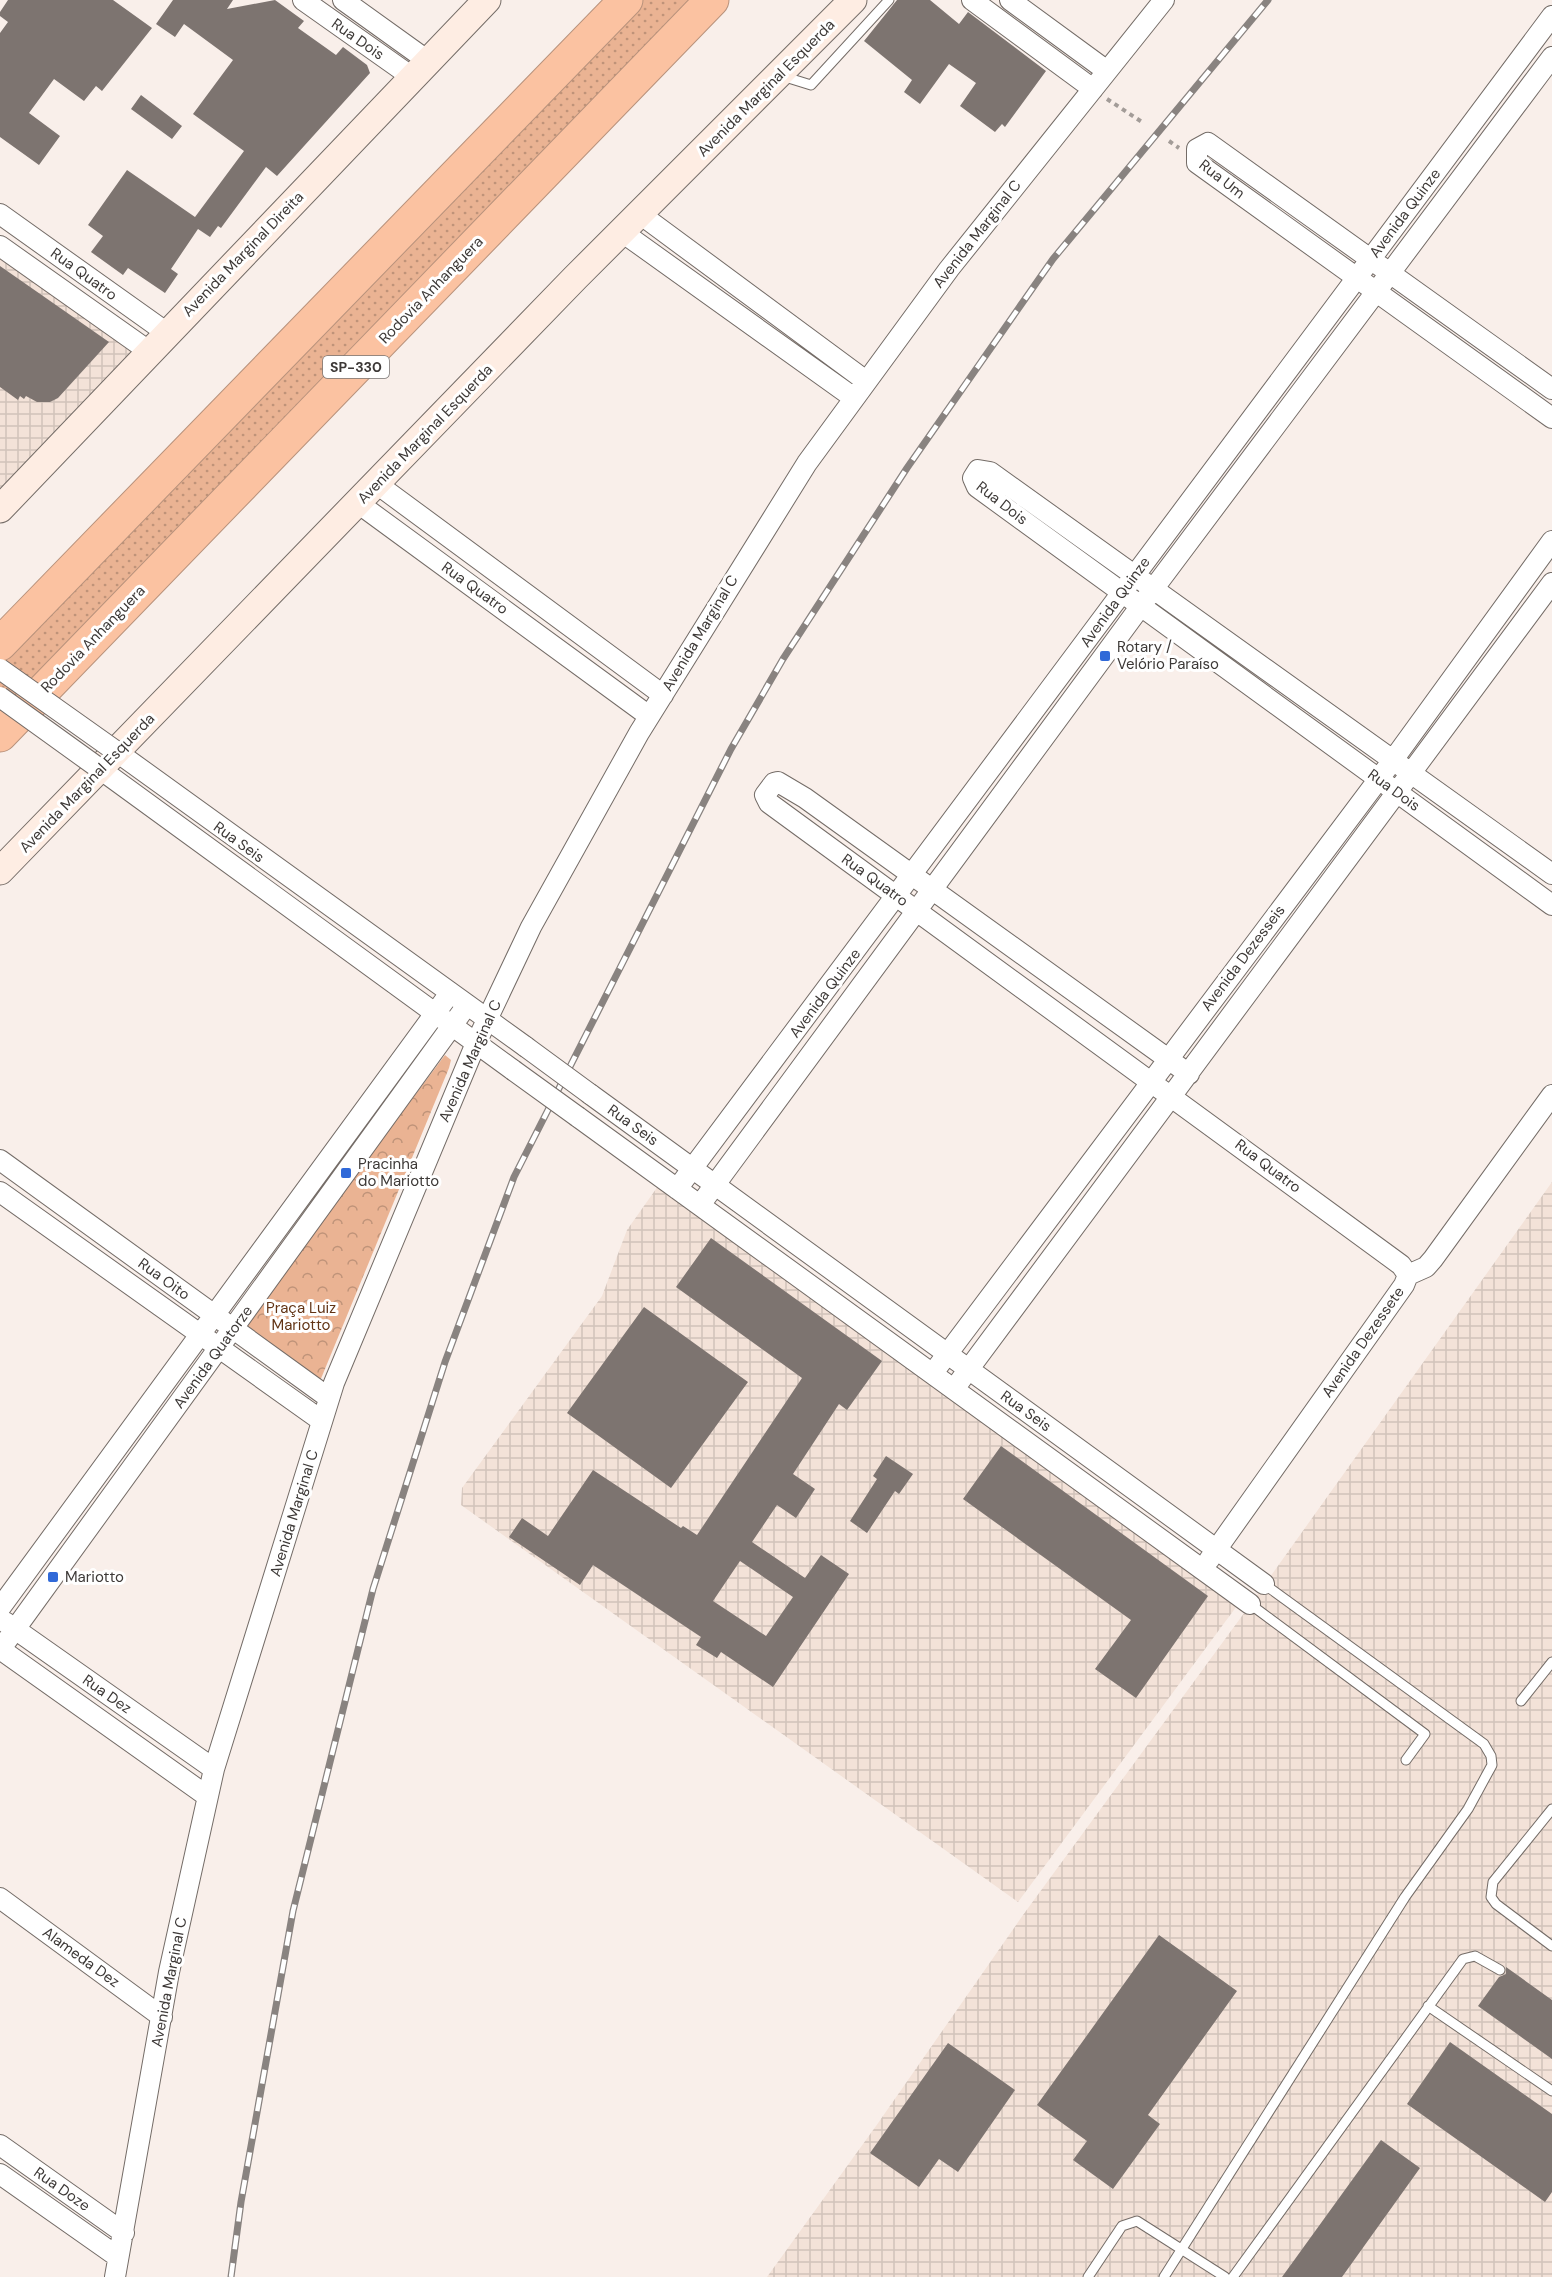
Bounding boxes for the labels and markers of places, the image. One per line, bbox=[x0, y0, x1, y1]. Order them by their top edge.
place label: Rotary / Velório Paraíso bbox=[1117, 637, 1219, 674]
marker: Rotary / Velório Paraíso bbox=[1098, 649, 1112, 663]
place label: Pracinha do Mariotto bbox=[358, 1154, 439, 1191]
marker: Pracinha do Mariotto bbox=[339, 1166, 353, 1180]
place label: Mariotto bbox=[65, 1567, 124, 1587]
marker: Mariotto bbox=[46, 1570, 60, 1584]

